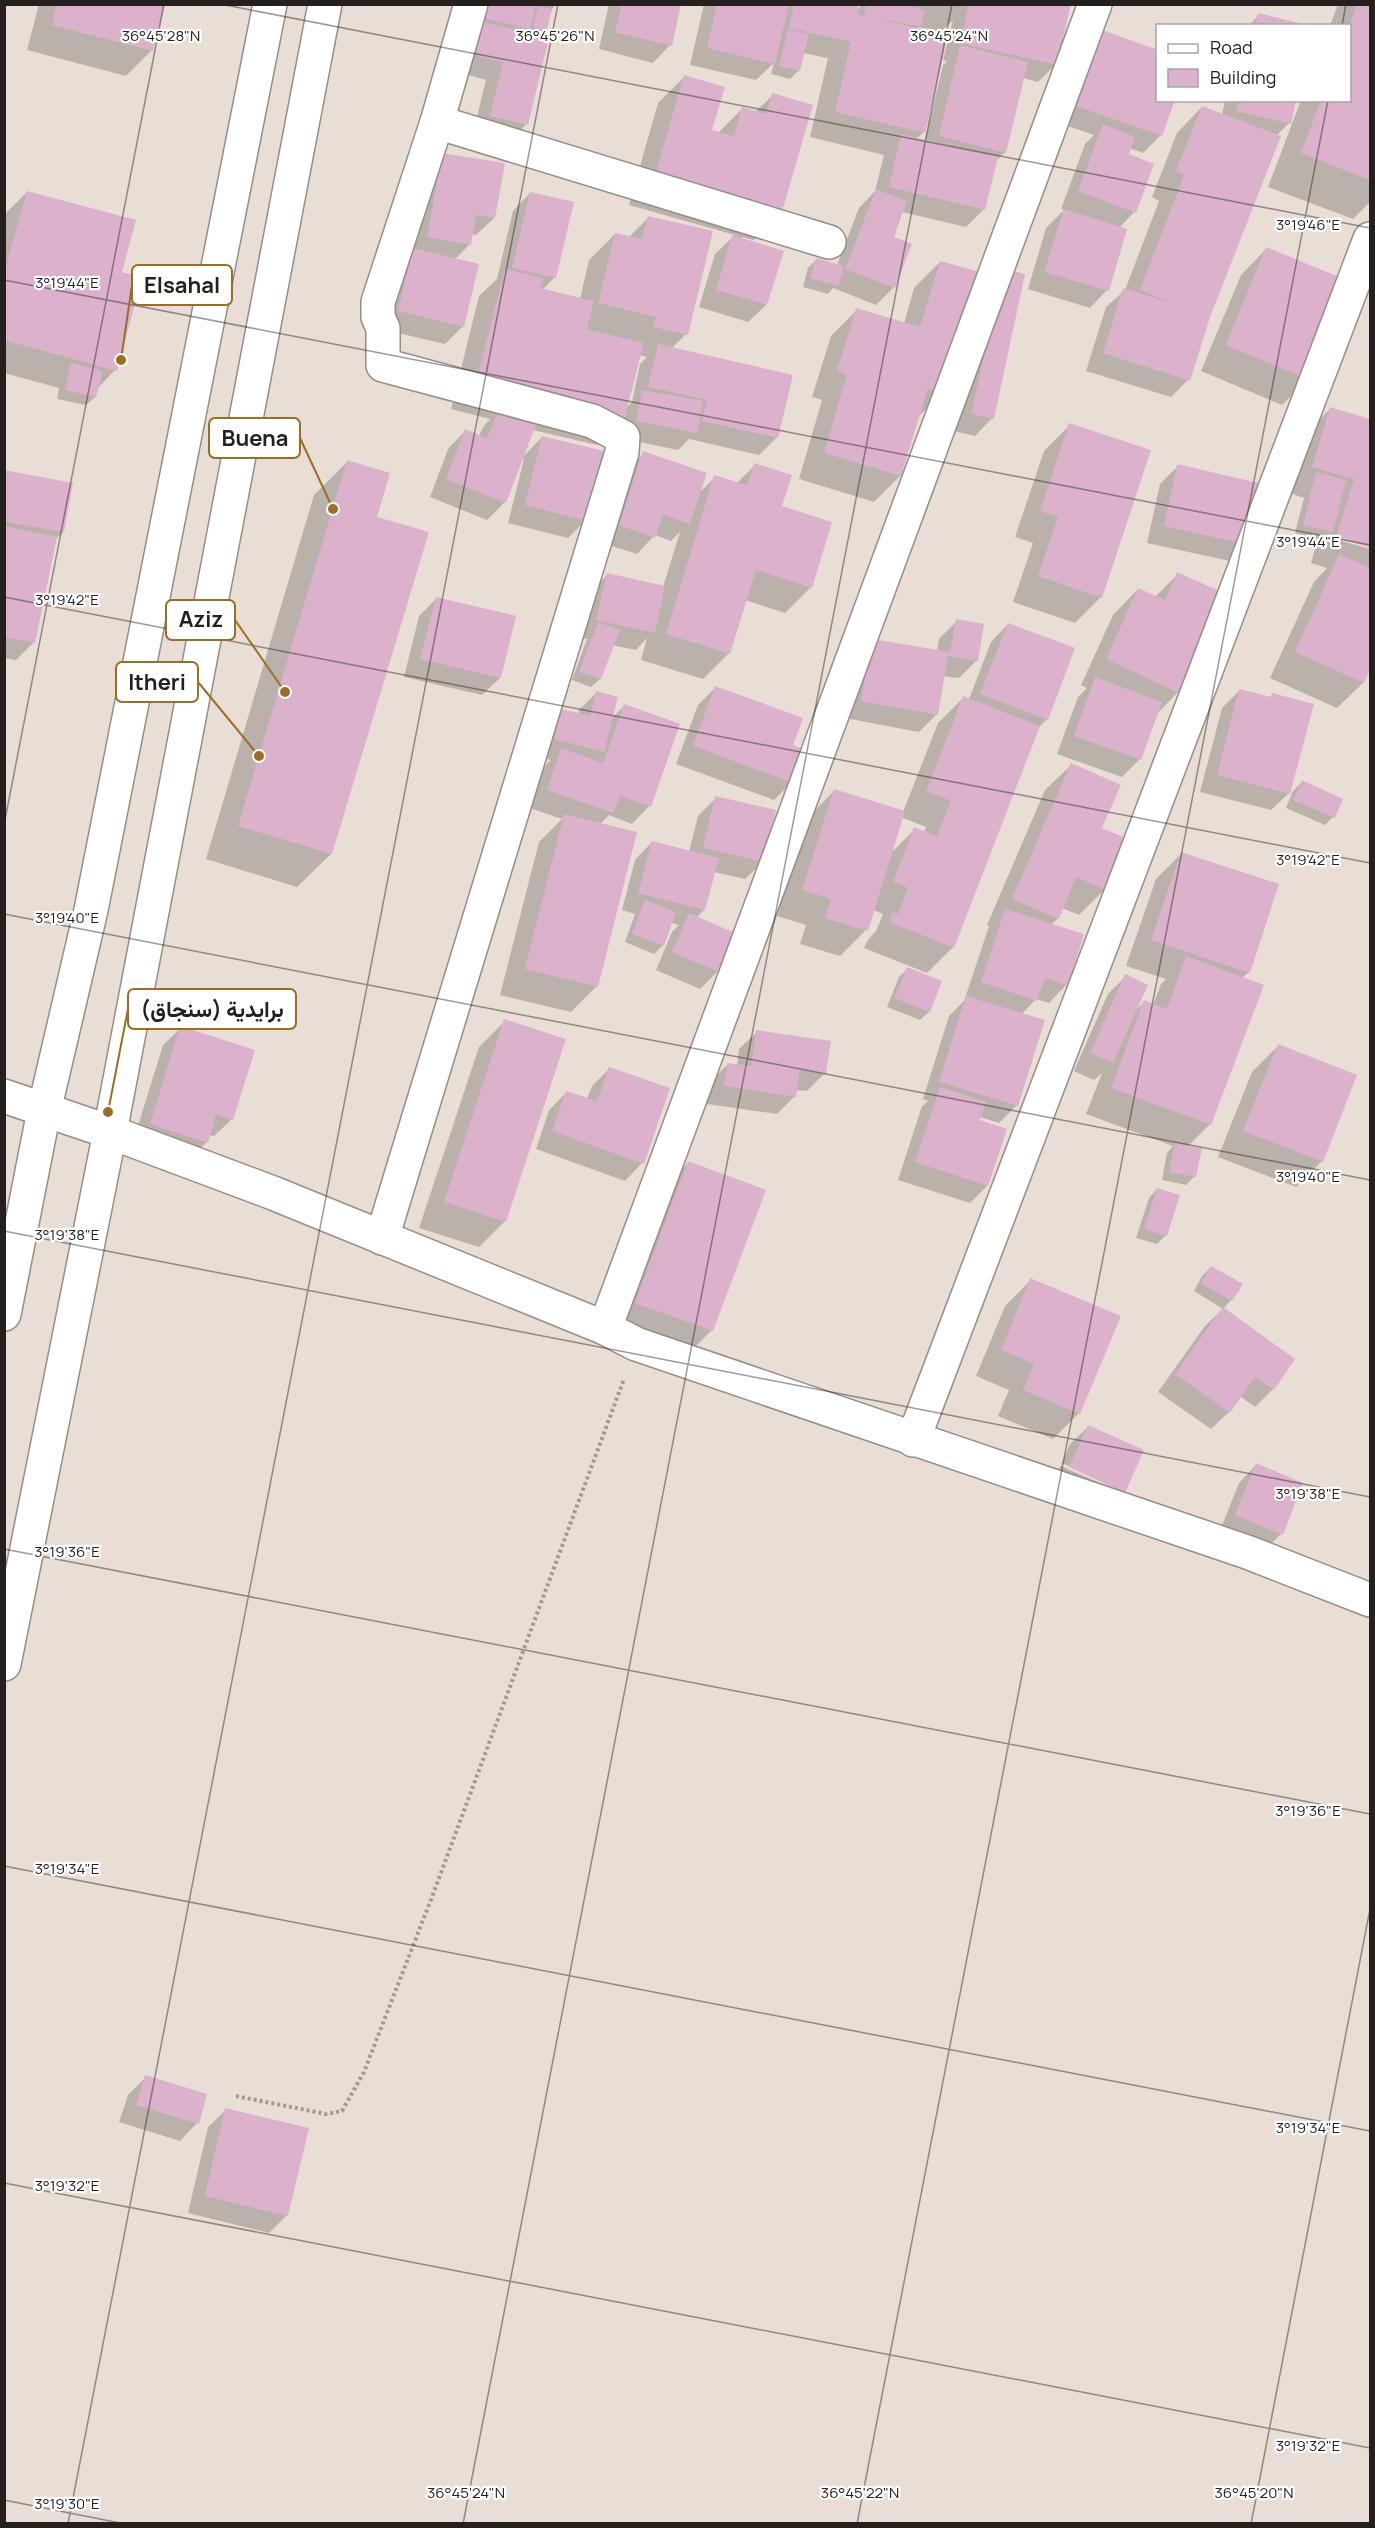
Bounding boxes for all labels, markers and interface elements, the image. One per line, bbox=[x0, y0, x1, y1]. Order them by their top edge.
legend bbox=[1156, 24, 1351, 102]
text: 36°45'28"N bbox=[122, 25, 200, 46]
text: 36°45'26"N bbox=[515, 25, 595, 46]
text: 36°45'24"N bbox=[910, 25, 988, 46]
text: Road bbox=[1210, 35, 1253, 59]
text: Building bbox=[1210, 65, 1276, 89]
text: 3°19'46"E bbox=[1276, 214, 1340, 235]
callout: Elsahal bbox=[132, 265, 232, 305]
text: Elsahal bbox=[144, 270, 220, 300]
text: 3°19'44"E bbox=[35, 272, 99, 293]
callout: Buena bbox=[209, 418, 300, 458]
text: Buena bbox=[222, 423, 289, 453]
text: 3°19'44"E bbox=[1276, 531, 1340, 552]
text: 3°19'42"E bbox=[35, 589, 99, 610]
callout: Aziz bbox=[166, 600, 235, 640]
text: Aziz bbox=[179, 604, 223, 634]
callout: Itheri bbox=[116, 662, 198, 702]
text: Itheri bbox=[128, 667, 186, 697]
text: 3°19'42"E bbox=[1276, 849, 1340, 870]
text: 3°19'40"E bbox=[35, 907, 99, 928]
callout: برايدية (سنجاق) bbox=[128, 989, 296, 1029]
text: برايدية (سنجاق) bbox=[140, 994, 284, 1024]
text: 3°19'40"E bbox=[1276, 1166, 1340, 1187]
text: 3°19'38"E bbox=[35, 1224, 99, 1245]
text: 3°19'38"E bbox=[1276, 1483, 1340, 1504]
text: 3°19'36"E bbox=[34, 1541, 100, 1562]
text: 3°19'36"E bbox=[1275, 1800, 1341, 1821]
text: 3°19'34"E bbox=[35, 1858, 99, 1879]
text: 3°19'34"E bbox=[1276, 2117, 1340, 2138]
text: 3°19'32"E bbox=[35, 2175, 99, 2196]
text: 3°19'32"E bbox=[1276, 2435, 1340, 2456]
text: 36°45'24"N bbox=[427, 2482, 505, 2503]
text: 36°45'22"N bbox=[821, 2482, 899, 2503]
text: 36°45'20"N bbox=[1215, 2482, 1293, 2503]
text: 3°19'30"E bbox=[34, 2493, 100, 2514]

